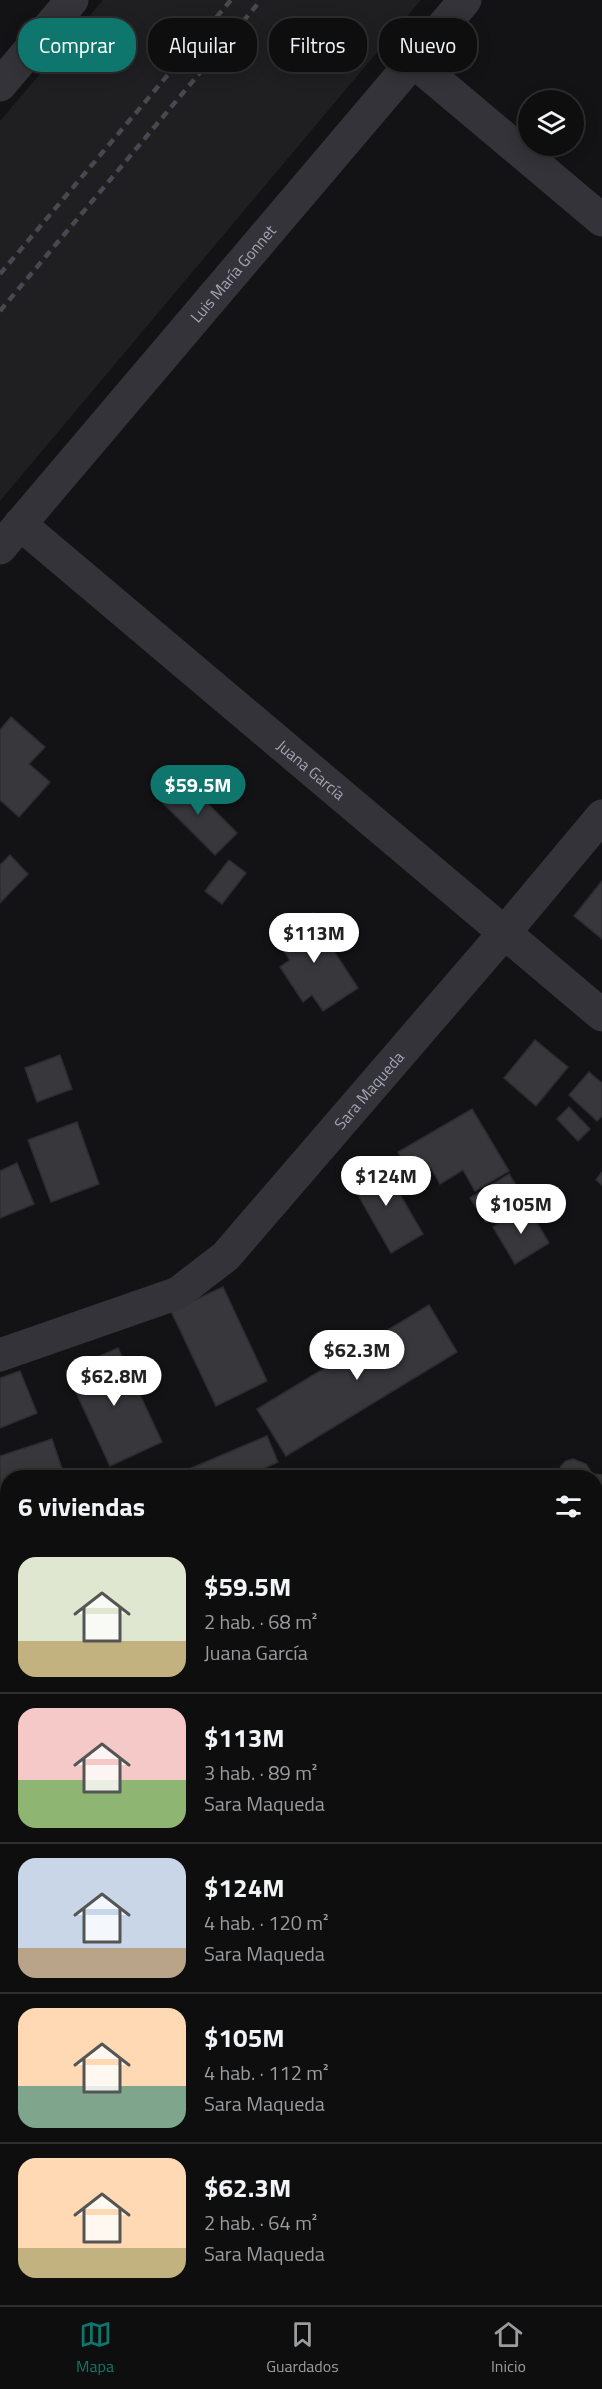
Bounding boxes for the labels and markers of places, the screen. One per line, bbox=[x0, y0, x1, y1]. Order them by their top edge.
pin: $59.5M bbox=[149, 765, 247, 816]
pin: $113M bbox=[272, 913, 356, 964]
pin: $124M bbox=[344, 1156, 428, 1207]
pin: $105M bbox=[479, 1184, 563, 1235]
pin: $62.3M bbox=[308, 1330, 406, 1381]
pin: $62.8M bbox=[65, 1356, 163, 1407]

